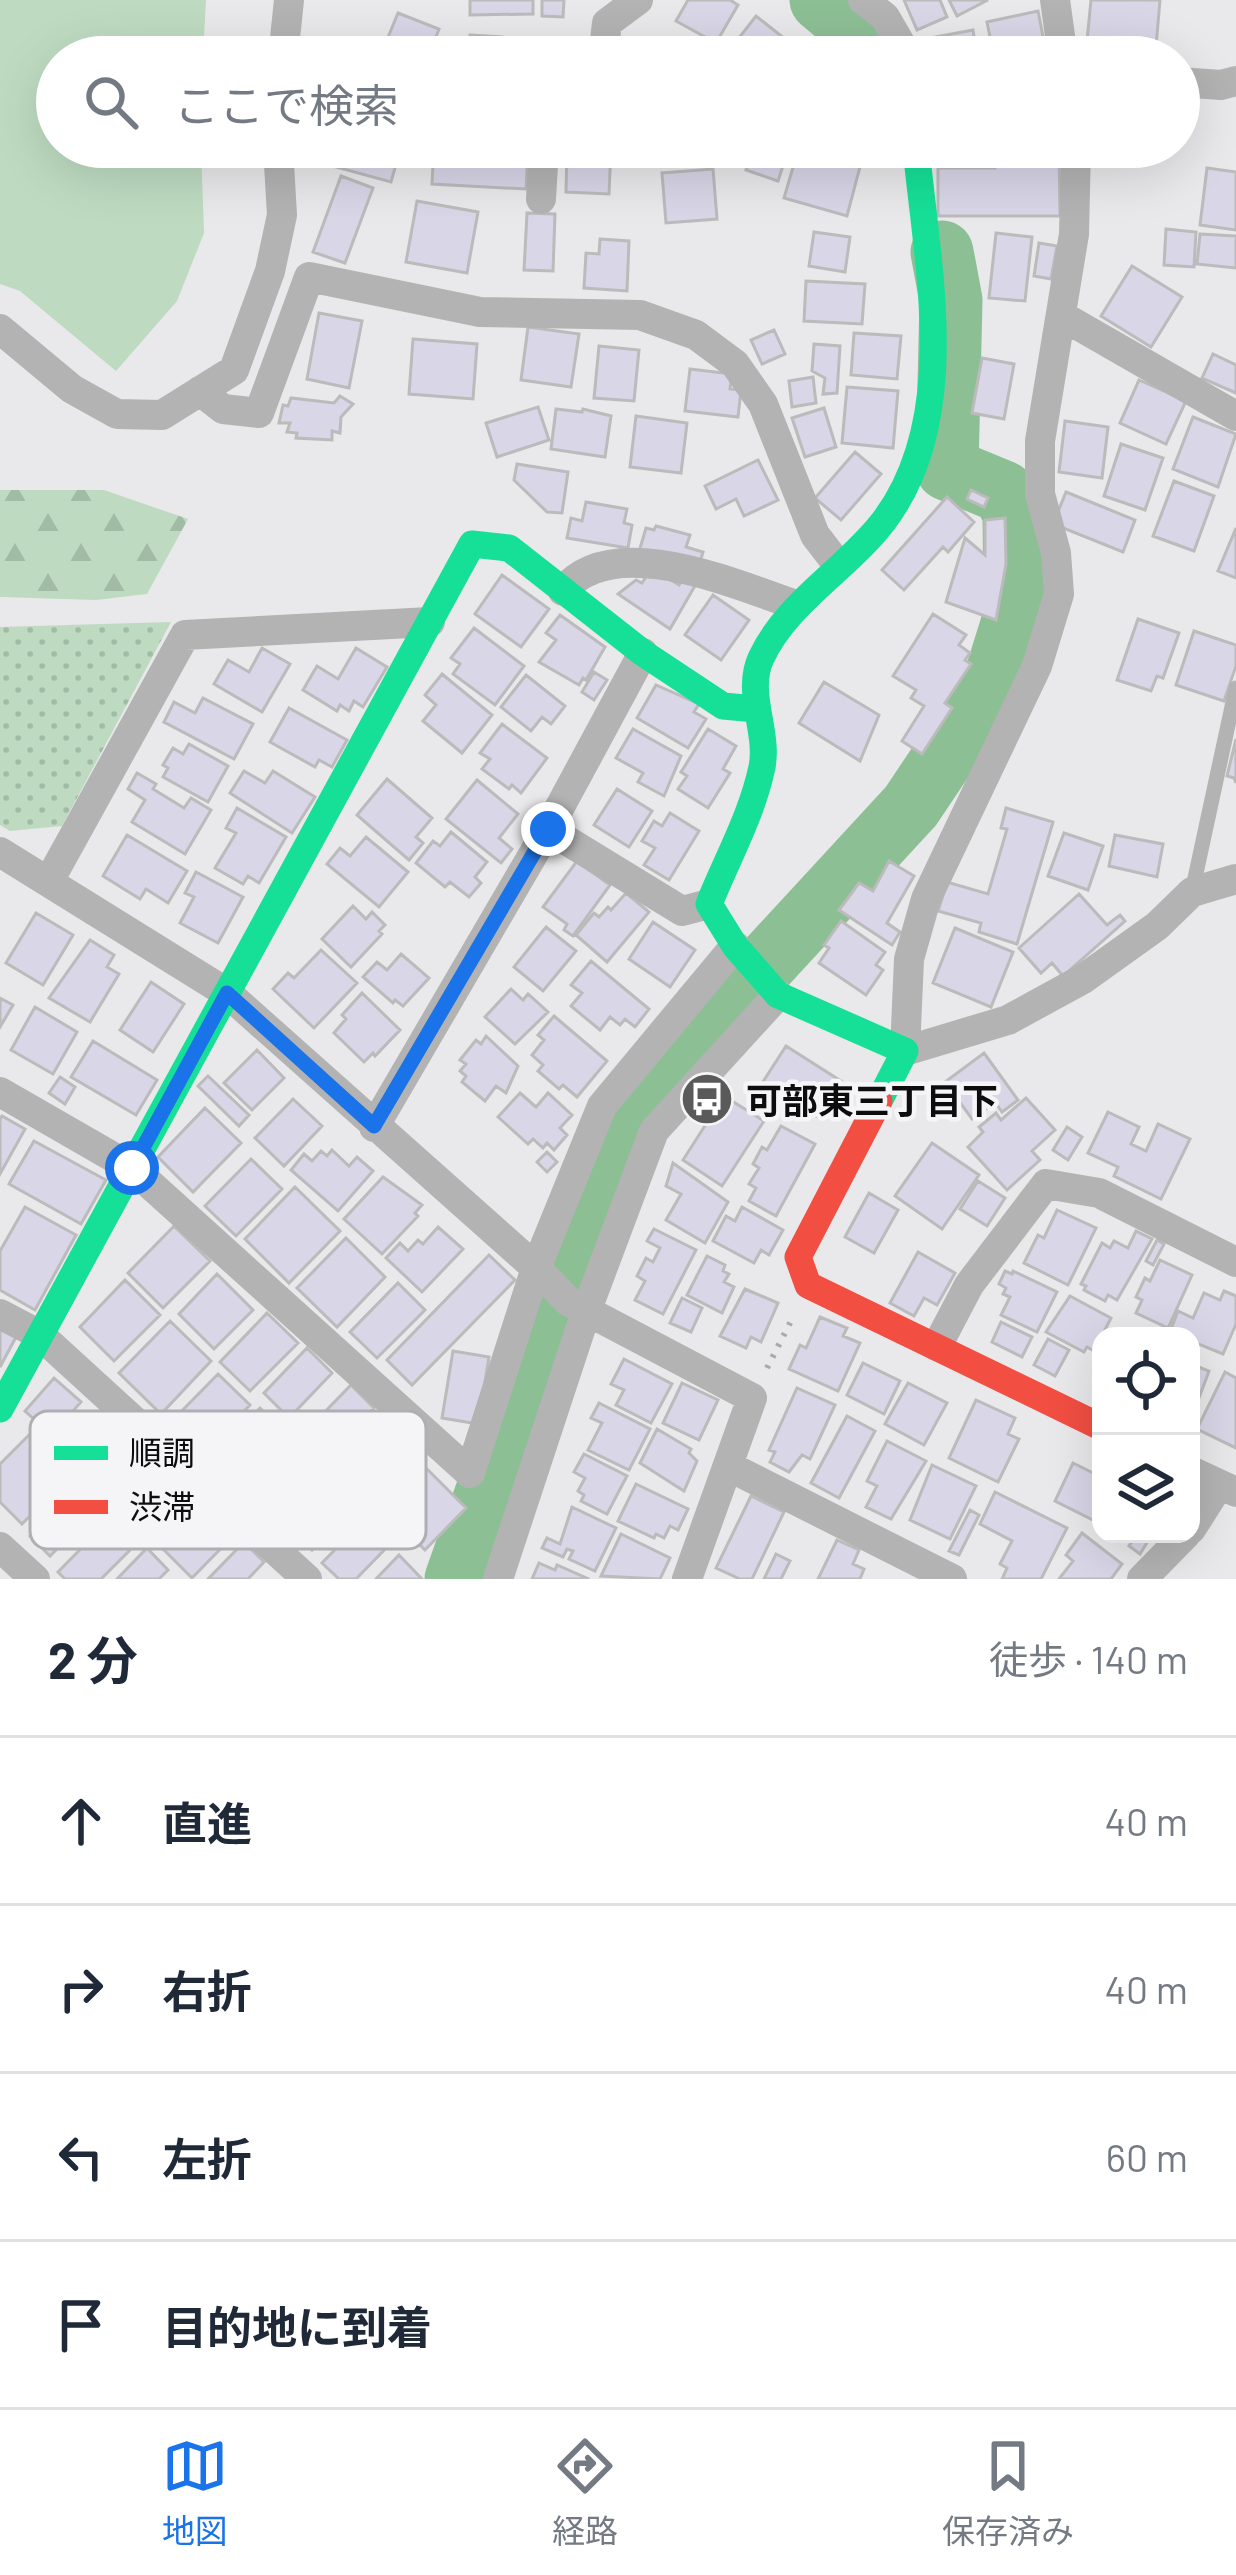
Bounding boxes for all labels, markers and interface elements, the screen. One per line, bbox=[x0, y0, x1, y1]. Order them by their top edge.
search box bbox=[36, 36, 1200, 168]
icon: search bbox=[78, 69, 144, 135]
text: ここで検索 bbox=[174, 77, 399, 131]
route end bbox=[521, 802, 575, 856]
bus stop icon: 可部東三丁目下 bbox=[679, 1071, 735, 1127]
place label: 可部東三丁目下 bbox=[746, 1078, 998, 1121]
route start bbox=[105, 1141, 159, 1195]
map controls bbox=[1092, 1327, 1200, 1543]
button: locate bbox=[1092, 1327, 1200, 1435]
legend bbox=[30, 1411, 426, 1549]
text: 順調 bbox=[129, 1432, 195, 1472]
button: layers bbox=[1092, 1435, 1200, 1543]
text: 渋滞 bbox=[129, 1486, 195, 1526]
text: 2 分 bbox=[48, 1628, 138, 1689]
text: 徒歩 · 140 m bbox=[989, 1635, 1188, 1682]
icon: ahead bbox=[48, 1788, 114, 1854]
text: 直進 bbox=[162, 1795, 252, 1849]
text: 40 m bbox=[1104, 1797, 1188, 1844]
icon: right bbox=[48, 1956, 114, 2022]
text: 右折 bbox=[162, 1963, 252, 2017]
text: 40 m bbox=[1104, 1965, 1188, 2012]
icon: left bbox=[48, 2124, 114, 2190]
text: 左折 bbox=[162, 2131, 252, 2185]
text: 60 m bbox=[1106, 2133, 1188, 2180]
icon: arrive bbox=[48, 2292, 114, 2358]
text: 目的地に到着 bbox=[162, 2299, 432, 2353]
tab: 地図 bbox=[162, 2433, 228, 2553]
tab: 経路 bbox=[552, 2433, 618, 2553]
tab: 保存済み bbox=[942, 2433, 1074, 2553]

